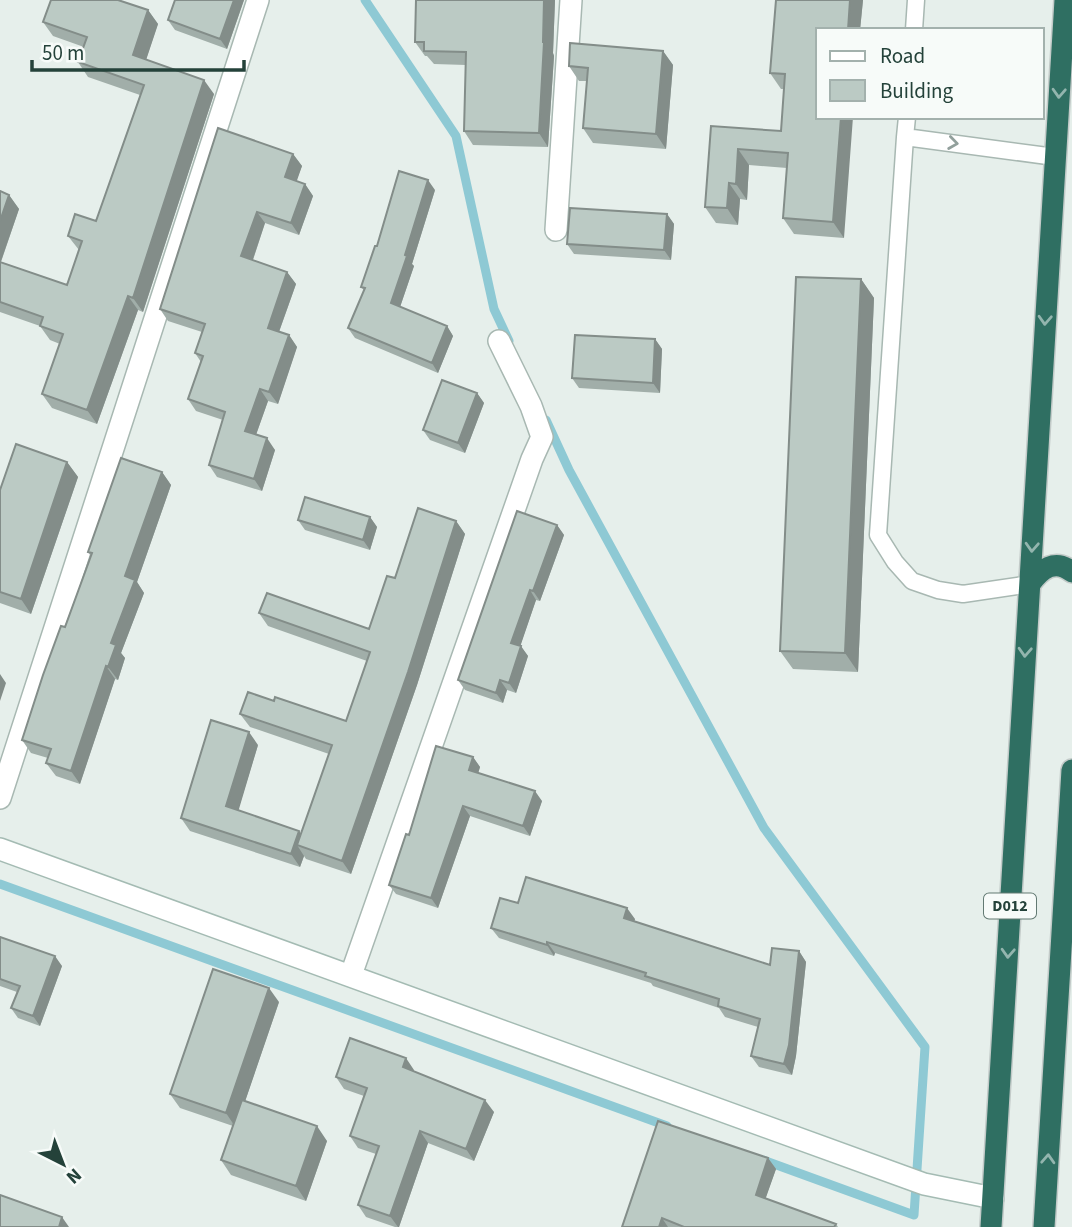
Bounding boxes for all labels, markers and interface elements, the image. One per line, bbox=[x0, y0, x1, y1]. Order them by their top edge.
scale bar bbox=[32, 28, 243, 72]
legend bbox=[816, 28, 1044, 119]
text: 50 m bbox=[42, 38, 84, 68]
text: Road bbox=[880, 41, 925, 71]
text: Building bbox=[880, 76, 954, 106]
one-way arrow bbox=[1052, 87, 1067, 98]
one-way arrow bbox=[947, 136, 959, 151]
one-way arrow bbox=[1038, 314, 1053, 325]
one-way arrow bbox=[1025, 542, 1040, 553]
one-way arrow bbox=[1018, 647, 1033, 658]
road number: D012 bbox=[984, 893, 1036, 918]
one-way arrow bbox=[1000, 948, 1015, 959]
north arrow bbox=[28, 1129, 98, 1199]
one-way arrow bbox=[1041, 1153, 1056, 1164]
text: N bbox=[60, 1161, 87, 1190]

